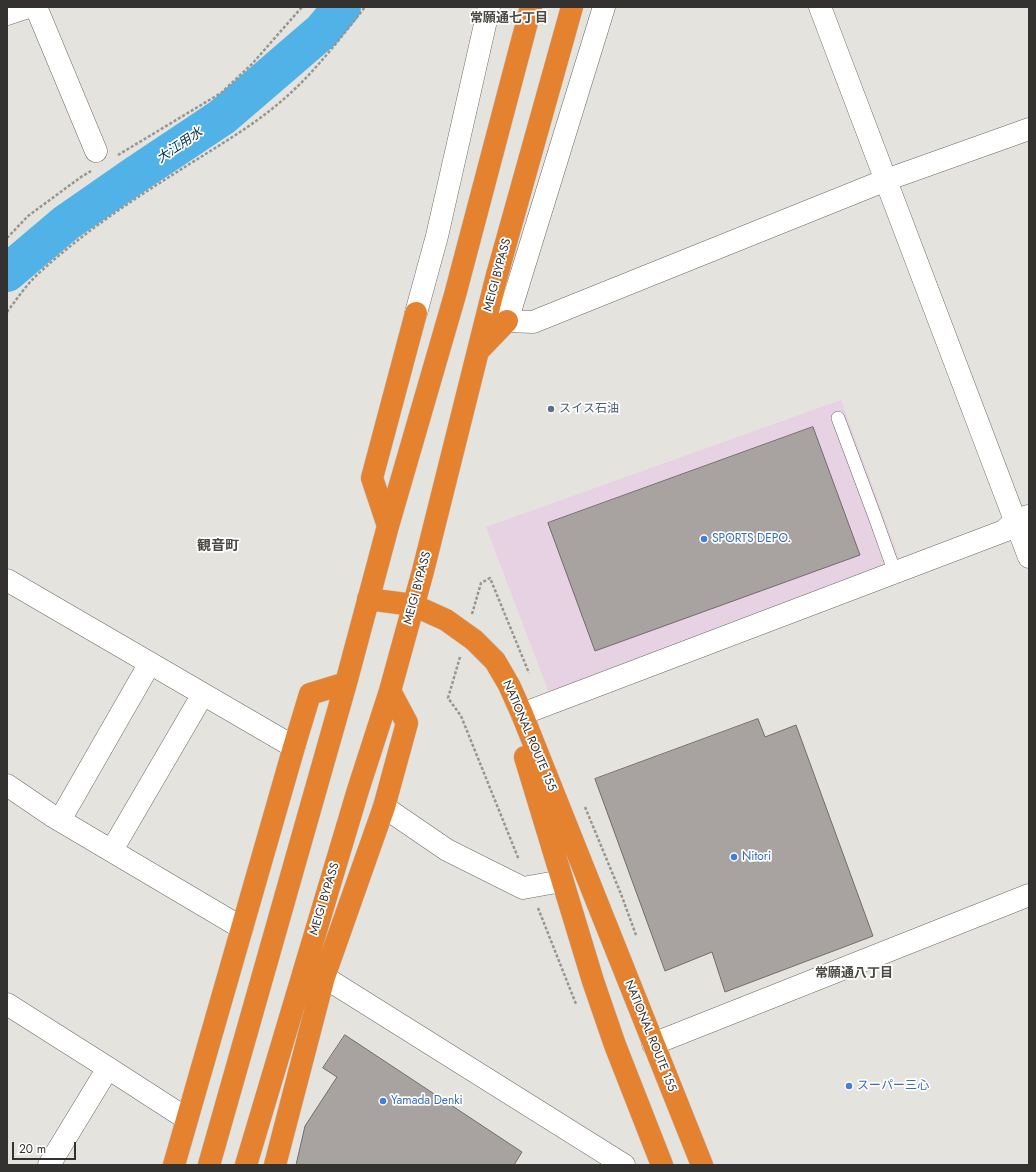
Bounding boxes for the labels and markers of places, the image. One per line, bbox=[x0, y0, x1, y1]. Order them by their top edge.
place label: スイス石油 bbox=[559, 402, 619, 416]
marker: スイス石油 bbox=[546, 404, 556, 414]
place label: SPORTS DEPO. bbox=[712, 532, 791, 546]
marker: SPORTS DEPO. bbox=[699, 534, 709, 544]
place label: Nitori bbox=[742, 850, 771, 864]
marker: Nitori bbox=[729, 852, 739, 862]
place label: スーパー三心 bbox=[857, 1079, 929, 1093]
marker: スーパー三心 bbox=[844, 1081, 854, 1091]
place label: Yamada Denki bbox=[391, 1094, 463, 1108]
marker: Yamada Denki bbox=[378, 1096, 388, 1106]

